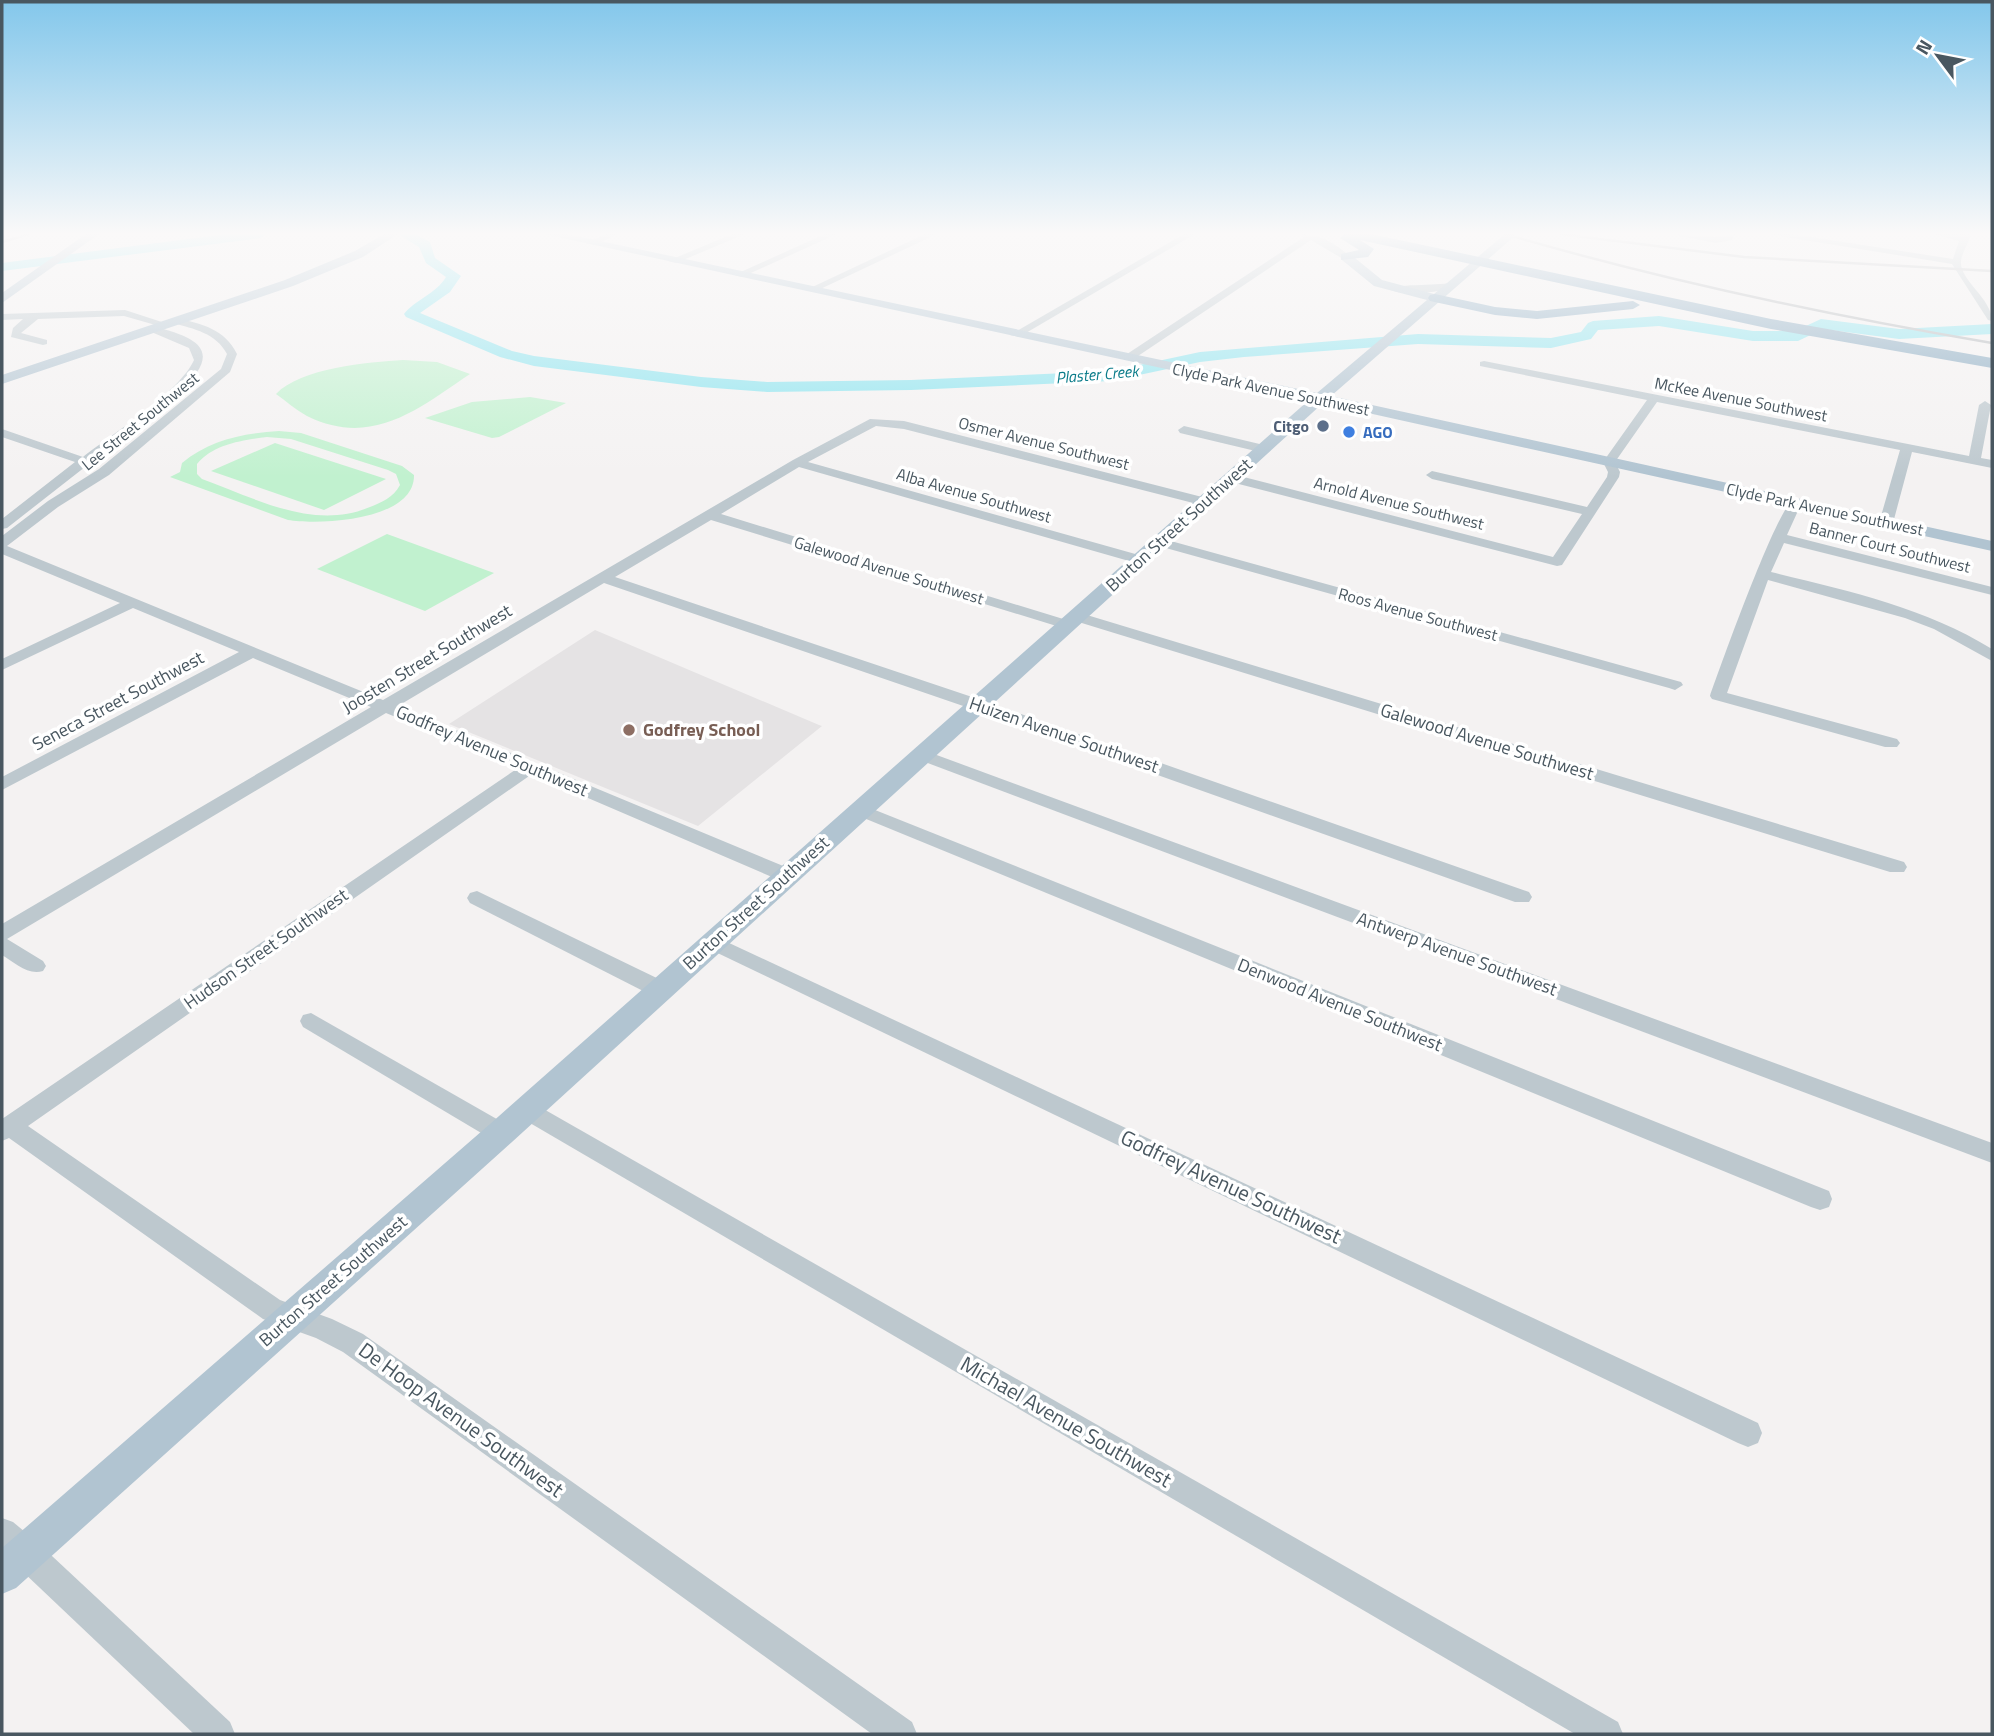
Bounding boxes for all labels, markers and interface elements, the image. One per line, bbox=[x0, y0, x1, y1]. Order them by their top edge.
north arrow bbox=[1903, 21, 1973, 91]
text: N bbox=[1907, 33, 1939, 60]
street label: Clyde Park Avenue Southwest bbox=[1170, 356, 1372, 422]
water label: Plaster Creek bbox=[1055, 358, 1141, 390]
street label: Lee Street Southwest bbox=[76, 366, 204, 476]
street label: McKee Avenue Southwest bbox=[1653, 370, 1830, 428]
street label: Osmer Avenue Southwest bbox=[956, 410, 1132, 476]
place label: Citgo bbox=[1273, 414, 1309, 438]
marker: Citgo bbox=[1315, 418, 1331, 434]
place label: AGO bbox=[1363, 420, 1393, 444]
marker: AGO bbox=[1341, 424, 1357, 440]
street label: Burton Street Southwest bbox=[1099, 451, 1258, 598]
street label: Alba Avenue Southwest bbox=[894, 461, 1054, 529]
street label: Arnold Avenue Southwest bbox=[1312, 470, 1487, 536]
street label: Clyde Park Avenue Southwest bbox=[1724, 476, 1926, 542]
street label: Banner Court Southwest bbox=[1807, 515, 1973, 579]
street label: Galewood Avenue Southwest bbox=[791, 530, 987, 610]
street label: Roos Avenue Southwest bbox=[1336, 581, 1501, 647]
street label: Joosten Street Southwest bbox=[337, 597, 517, 720]
street label: Seneca Street Southwest bbox=[27, 644, 209, 757]
street label: Huizen Avenue Southwest bbox=[966, 689, 1163, 780]
street label: Galewood Avenue Southwest bbox=[1377, 696, 1598, 787]
street label: Godfrey Avenue Southwest bbox=[392, 698, 593, 803]
place label: Godfrey School bbox=[643, 716, 760, 743]
marker: Godfrey School bbox=[621, 722, 637, 738]
street label: Burton Street Southwest bbox=[676, 829, 835, 976]
street label: Hudson Street Southwest bbox=[178, 881, 354, 1016]
street label: Antwerp Avenue Southwest bbox=[1353, 905, 1562, 1003]
street label: Denwood Avenue Southwest bbox=[1234, 951, 1447, 1058]
street label: Godfrey Avenue Southwest bbox=[1116, 1121, 1348, 1252]
street label: Burton Street Southwest bbox=[253, 1208, 413, 1353]
street label: De Hoop Avenue Southwest bbox=[352, 1334, 571, 1505]
street label: Michael Avenue Southwest bbox=[955, 1347, 1179, 1495]

